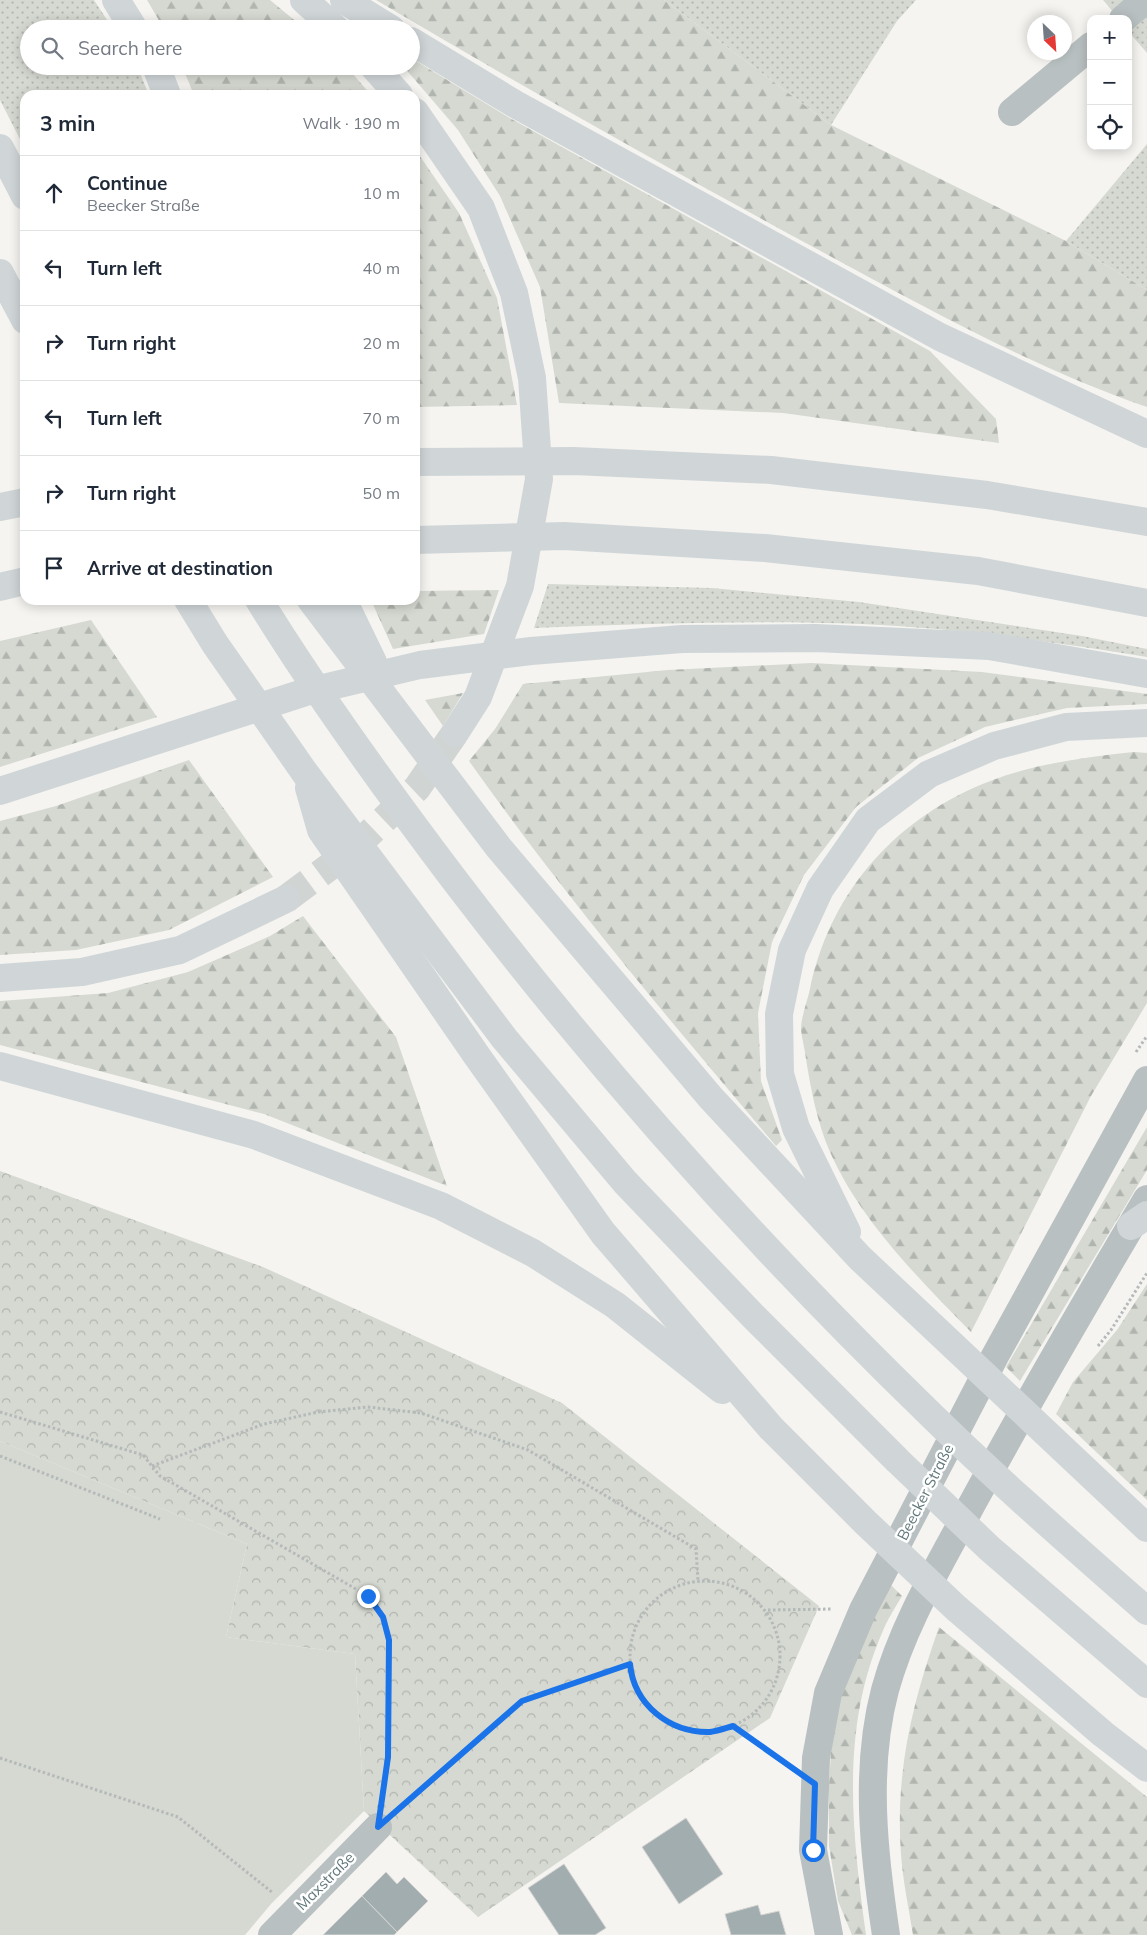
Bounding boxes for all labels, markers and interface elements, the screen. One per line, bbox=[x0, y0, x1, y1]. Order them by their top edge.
north arrow bbox=[1027, 15, 1072, 60]
map controls bbox=[1087, 15, 1132, 150]
button: + bbox=[1087, 15, 1132, 60]
search box bbox=[20, 20, 420, 75]
icon: search bbox=[38, 34, 66, 62]
text: Search here bbox=[78, 36, 182, 60]
button: − bbox=[1087, 60, 1132, 105]
button: locate bbox=[1087, 105, 1132, 150]
text: 3 min bbox=[40, 110, 95, 136]
text: Walk · 190 m bbox=[302, 113, 400, 133]
text: Continue bbox=[87, 171, 167, 195]
icon: ahead bbox=[40, 179, 68, 207]
text: 10 m bbox=[363, 183, 400, 203]
text: Beecker Straße bbox=[87, 195, 200, 215]
icon: left bbox=[40, 254, 68, 282]
text: Turn left bbox=[87, 256, 162, 280]
text: 40 m bbox=[363, 258, 400, 278]
icon: right bbox=[40, 329, 68, 357]
text: Turn right bbox=[87, 331, 176, 355]
text: 20 m bbox=[363, 333, 400, 353]
icon: left bbox=[40, 404, 68, 432]
text: Turn left bbox=[87, 406, 162, 430]
text: 70 m bbox=[363, 408, 400, 428]
icon: right bbox=[40, 479, 68, 507]
text: Turn right bbox=[87, 481, 176, 505]
text: 50 m bbox=[363, 483, 400, 503]
icon: arrive bbox=[40, 554, 68, 582]
text: Arrive at destination bbox=[87, 556, 273, 580]
street label: Beecker Straße bbox=[893, 1441, 957, 1543]
route end bbox=[357, 1585, 380, 1608]
route start bbox=[802, 1839, 825, 1862]
street label: Maxstraße bbox=[292, 1848, 358, 1914]

